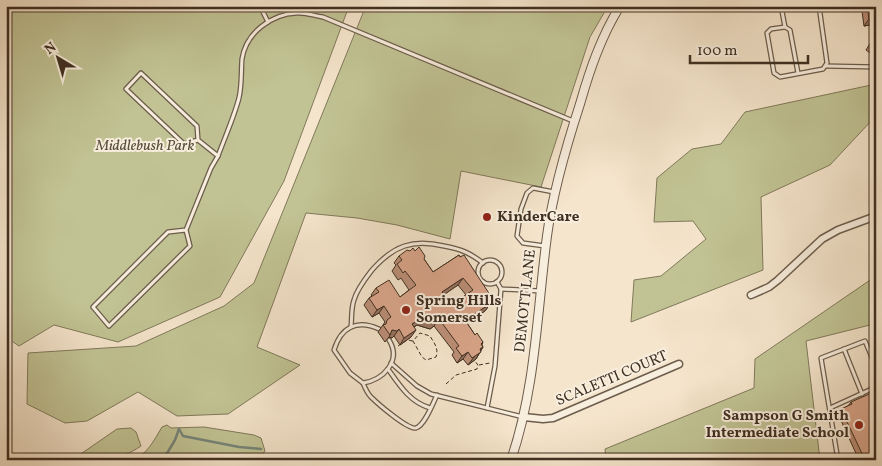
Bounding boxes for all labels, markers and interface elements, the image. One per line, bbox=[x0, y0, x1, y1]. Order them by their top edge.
north arrow bbox=[32, 32, 82, 82]
scale bar bbox=[690, 32, 807, 64]
text: N bbox=[41, 38, 61, 60]
text: 100 m bbox=[697, 41, 737, 62]
park label: Middlebush Park bbox=[95, 136, 194, 157]
place label: KinderCare bbox=[497, 207, 580, 228]
marker: KinderCare bbox=[481, 211, 493, 223]
street label: DEMOTT LANE bbox=[510, 248, 542, 354]
place label: Spring Hills Somerset bbox=[416, 291, 501, 329]
marker: Spring Hills Somerset bbox=[400, 304, 412, 316]
street label: SCALETTI COURT bbox=[553, 346, 671, 412]
place label: Sampson G Smith Intermediate School bbox=[706, 406, 849, 444]
marker: Sampson G Smith Intermediate School bbox=[853, 419, 865, 431]

